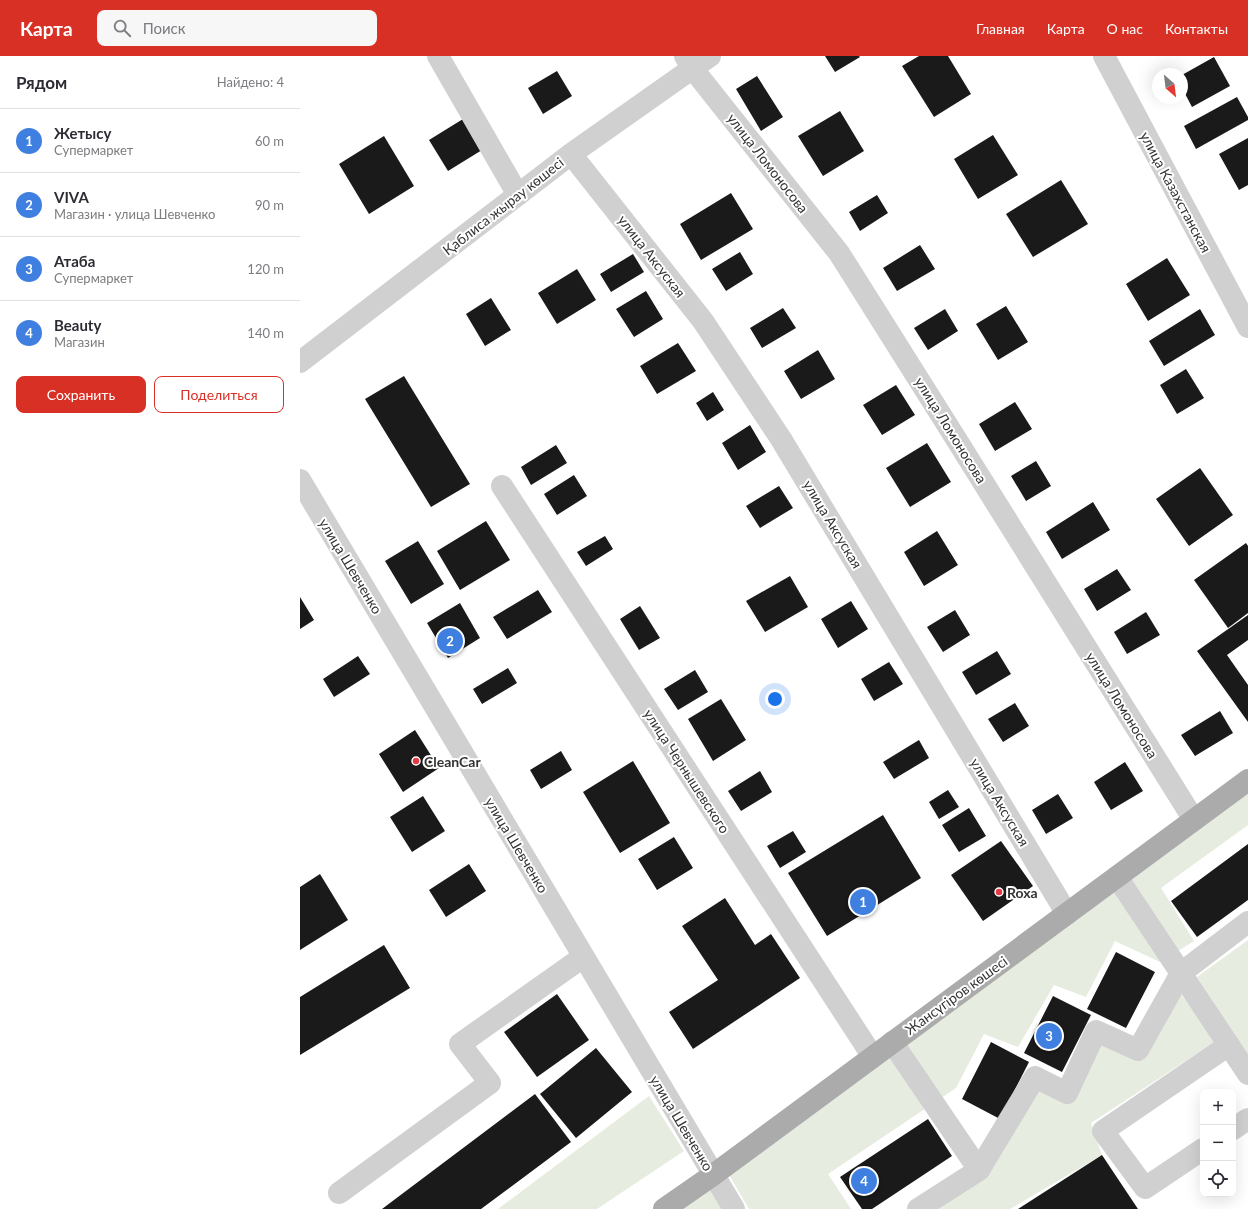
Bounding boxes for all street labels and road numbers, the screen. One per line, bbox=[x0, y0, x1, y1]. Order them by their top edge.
street label: улица Ломоносова bbox=[724, 110, 812, 216]
street label: улица Казахстанская bbox=[1137, 129, 1215, 255]
street label: Қаблиса жырау көшесі bbox=[439, 154, 567, 258]
street label: улица Аксуская bbox=[615, 211, 689, 301]
street label: улица Ломоносова bbox=[912, 374, 990, 486]
street label: улица Аксуская bbox=[800, 477, 866, 571]
street label: улица Шевченко bbox=[316, 515, 386, 617]
street label: улица Ломоносова bbox=[1083, 649, 1161, 761]
street label: улица Чернышевского bbox=[640, 706, 734, 836]
street label: улица Аксуская bbox=[967, 755, 1033, 849]
street label: улица Шевченко bbox=[482, 794, 552, 896]
street label: Жансүгіров көшесі bbox=[901, 952, 1011, 1038]
street label: улица Шевченко bbox=[647, 1072, 717, 1174]

